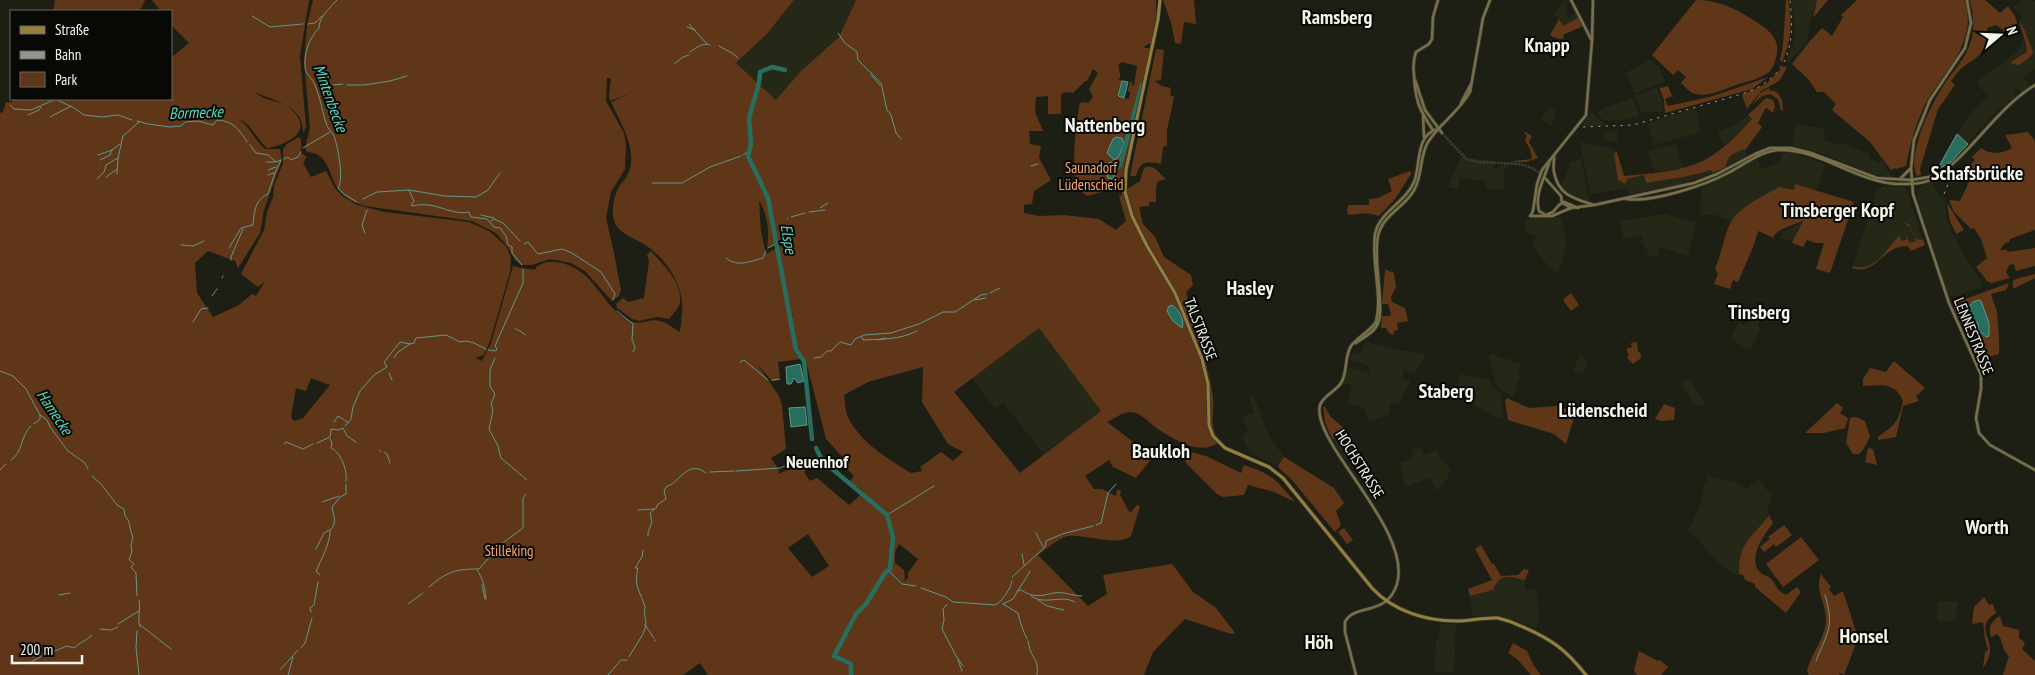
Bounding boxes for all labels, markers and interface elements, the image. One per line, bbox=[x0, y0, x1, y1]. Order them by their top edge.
district label: Ramsberg bbox=[1302, 4, 1372, 30]
legend bbox=[10, 10, 172, 100]
north arrow bbox=[1975, 10, 2025, 60]
text: Straße bbox=[55, 20, 89, 39]
text: N bbox=[2003, 24, 2022, 37]
district label: Knapp bbox=[1524, 32, 1570, 58]
text: Bahn bbox=[55, 45, 81, 64]
water label: Mintenbecke bbox=[310, 62, 353, 136]
text: Park bbox=[55, 70, 77, 89]
water label: Bormecke bbox=[169, 101, 225, 123]
district label: Nattenberg bbox=[1065, 112, 1145, 138]
park label: Saunadorf Lüdenscheid bbox=[1059, 158, 1123, 194]
district label: Schafsbrücke bbox=[1931, 160, 2023, 186]
district label: Tinsberger Kopf bbox=[1780, 197, 1895, 223]
water label: Elspe bbox=[777, 223, 802, 257]
district label: Hasley bbox=[1226, 275, 1275, 301]
street label: TALSTRASSE bbox=[1180, 295, 1222, 363]
street label: LENNESTRASSE bbox=[1950, 295, 1998, 377]
district label: Tinsberg bbox=[1728, 299, 1790, 325]
district label: Staberg bbox=[1419, 378, 1474, 404]
water label: Hamecke bbox=[33, 386, 78, 440]
district label: Lüdenscheid bbox=[1559, 397, 1648, 423]
street label: HOCHSTRASSE bbox=[1331, 426, 1389, 502]
district label: Baukloh bbox=[1132, 438, 1190, 464]
district label: Neuenhof bbox=[786, 450, 849, 473]
district label: Worth bbox=[1964, 514, 2009, 540]
park label: Stilleking bbox=[484, 541, 534, 560]
district label: Honsel bbox=[1840, 623, 1889, 649]
district label: Höh bbox=[1305, 629, 1333, 655]
scale bar bbox=[12, 632, 82, 664]
text: 200 m bbox=[20, 640, 53, 659]

